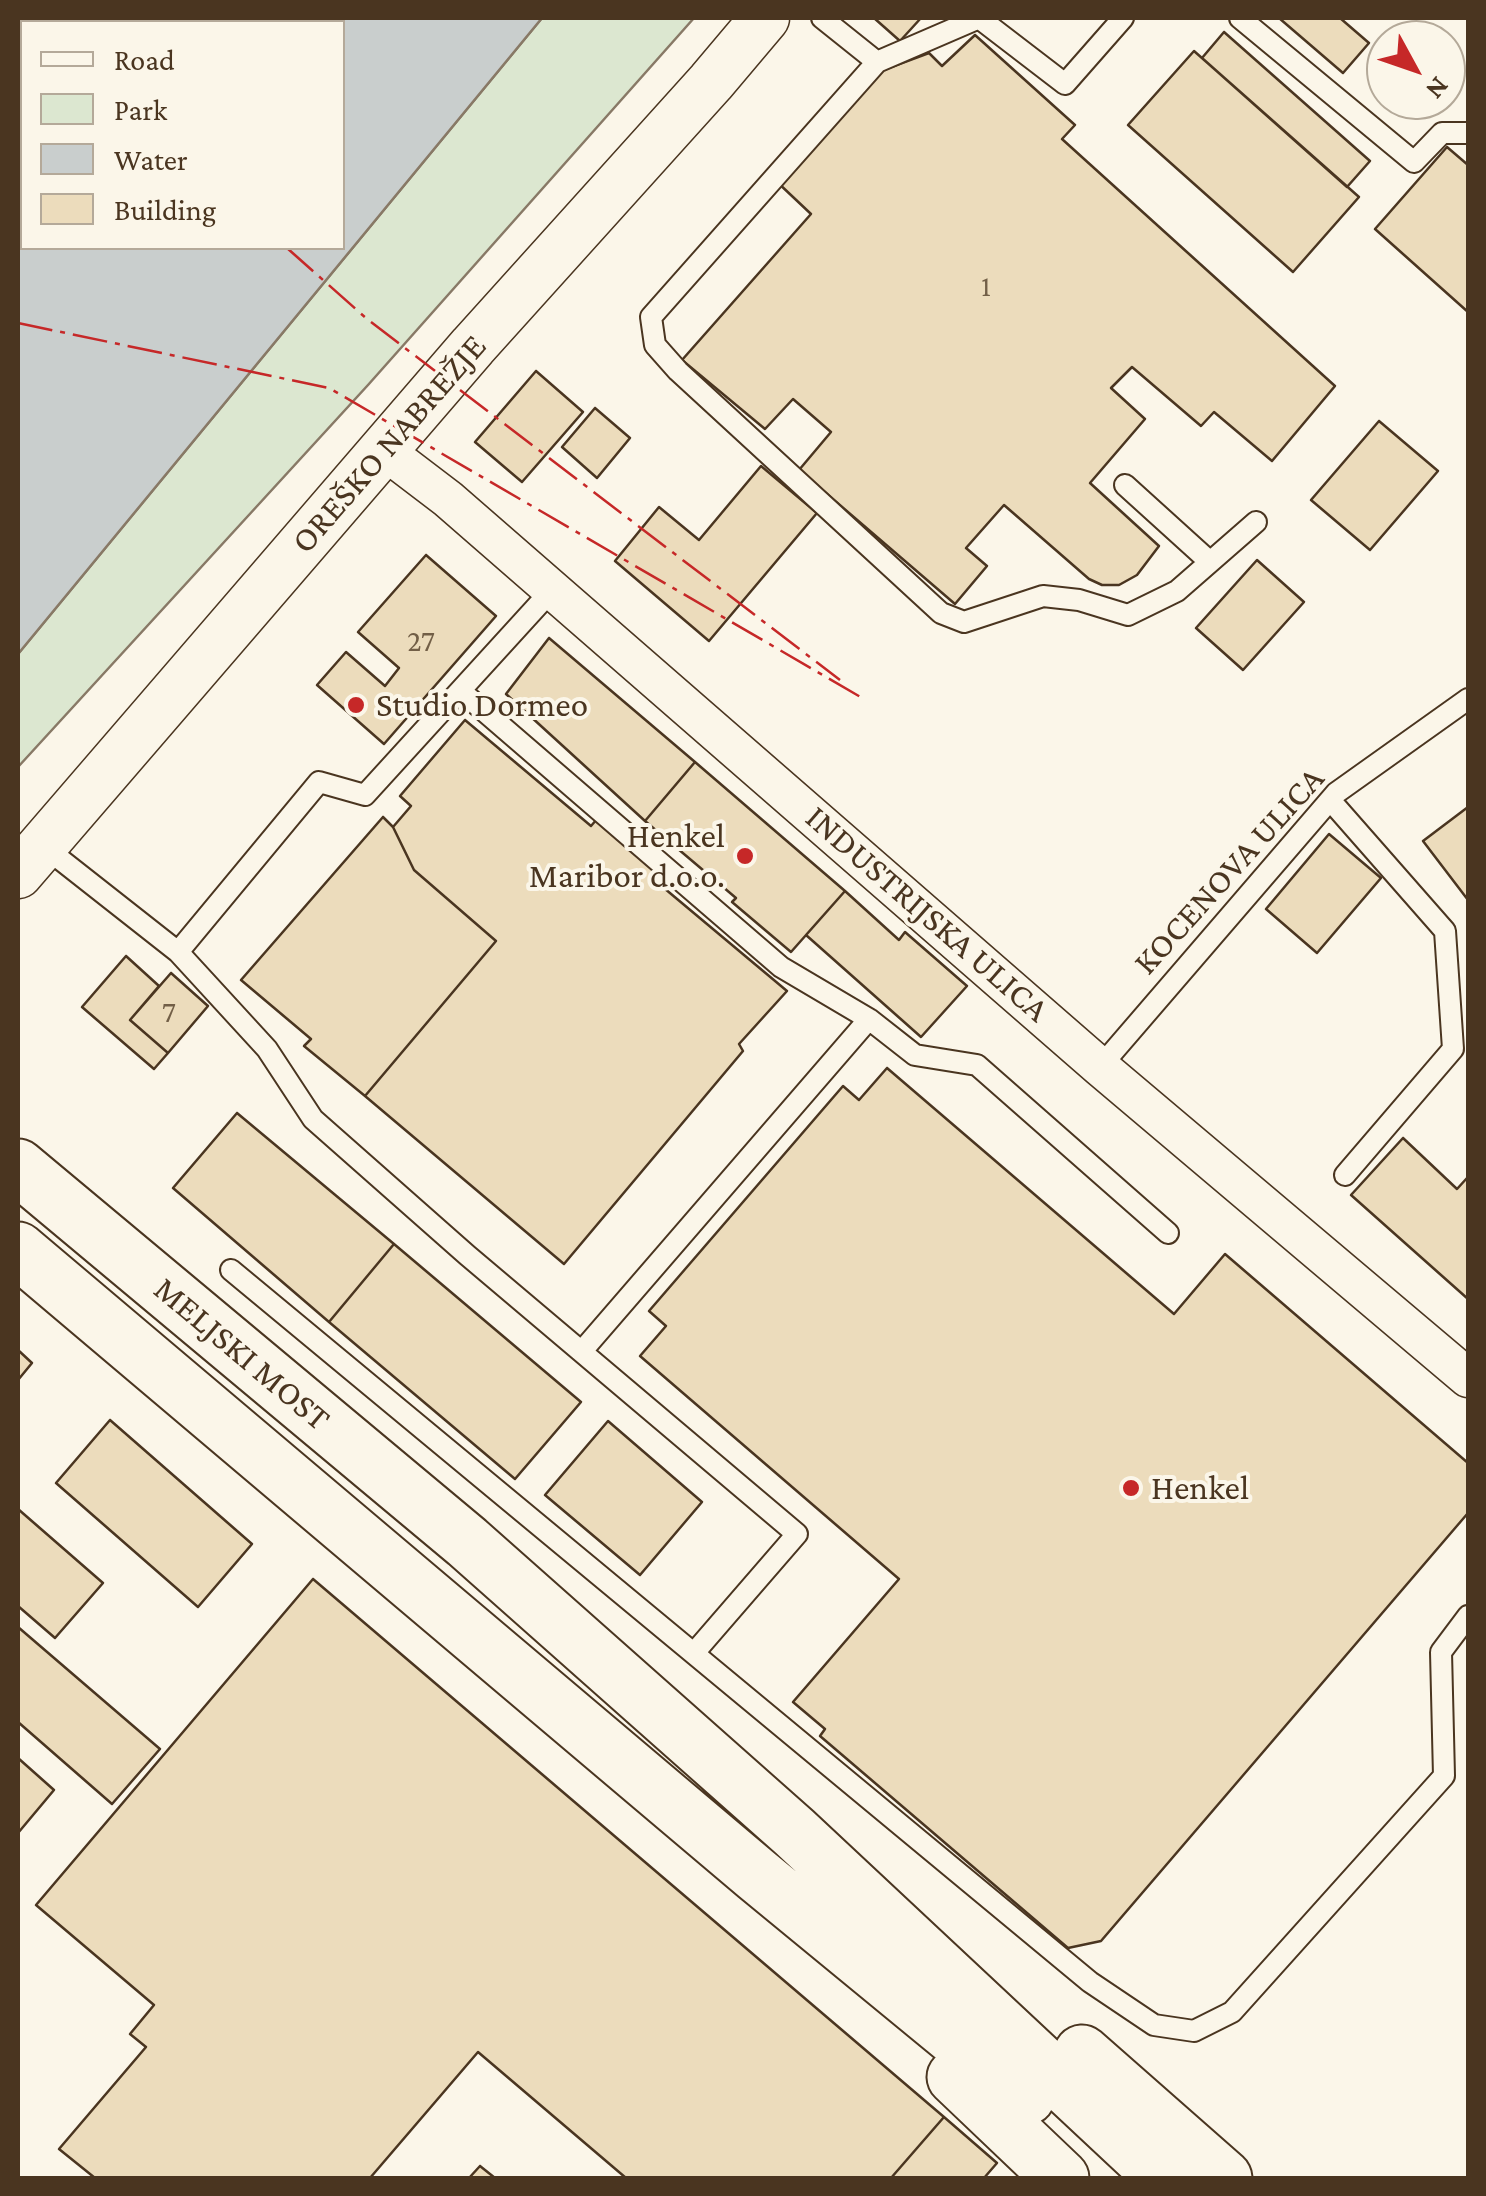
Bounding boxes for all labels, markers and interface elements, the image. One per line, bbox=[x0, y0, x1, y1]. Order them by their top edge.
legend bbox=[20, 20, 345, 250]
north arrow bbox=[1366, 20, 1466, 120]
text: Road bbox=[114, 43, 175, 76]
text: N bbox=[1420, 71, 1456, 106]
text: Park bbox=[114, 93, 167, 126]
text: Water bbox=[114, 143, 188, 176]
text: Building bbox=[114, 193, 216, 226]
house number: 1 bbox=[981, 269, 991, 305]
street label: OREŠKO NABREŽJE bbox=[283, 326, 495, 562]
house number: 27 bbox=[407, 624, 435, 660]
place label: Studio Dormeo bbox=[376, 684, 588, 726]
marker: Studio Dormeo bbox=[345, 694, 367, 716]
street label: KOCENOVA ULICA bbox=[1125, 759, 1333, 983]
street label: INDUSTRIJSKA ULICA bbox=[797, 797, 1057, 1031]
place label: Henkel Maribor d.o.o. bbox=[529, 815, 725, 897]
marker: Henkel Maribor d.o.o. bbox=[734, 845, 756, 867]
house number: 7 bbox=[162, 995, 176, 1031]
street label: MELJSKI MOST bbox=[145, 1268, 339, 1440]
place label: Henkel bbox=[1151, 1467, 1249, 1509]
marker: Henkel bbox=[1120, 1477, 1142, 1499]

